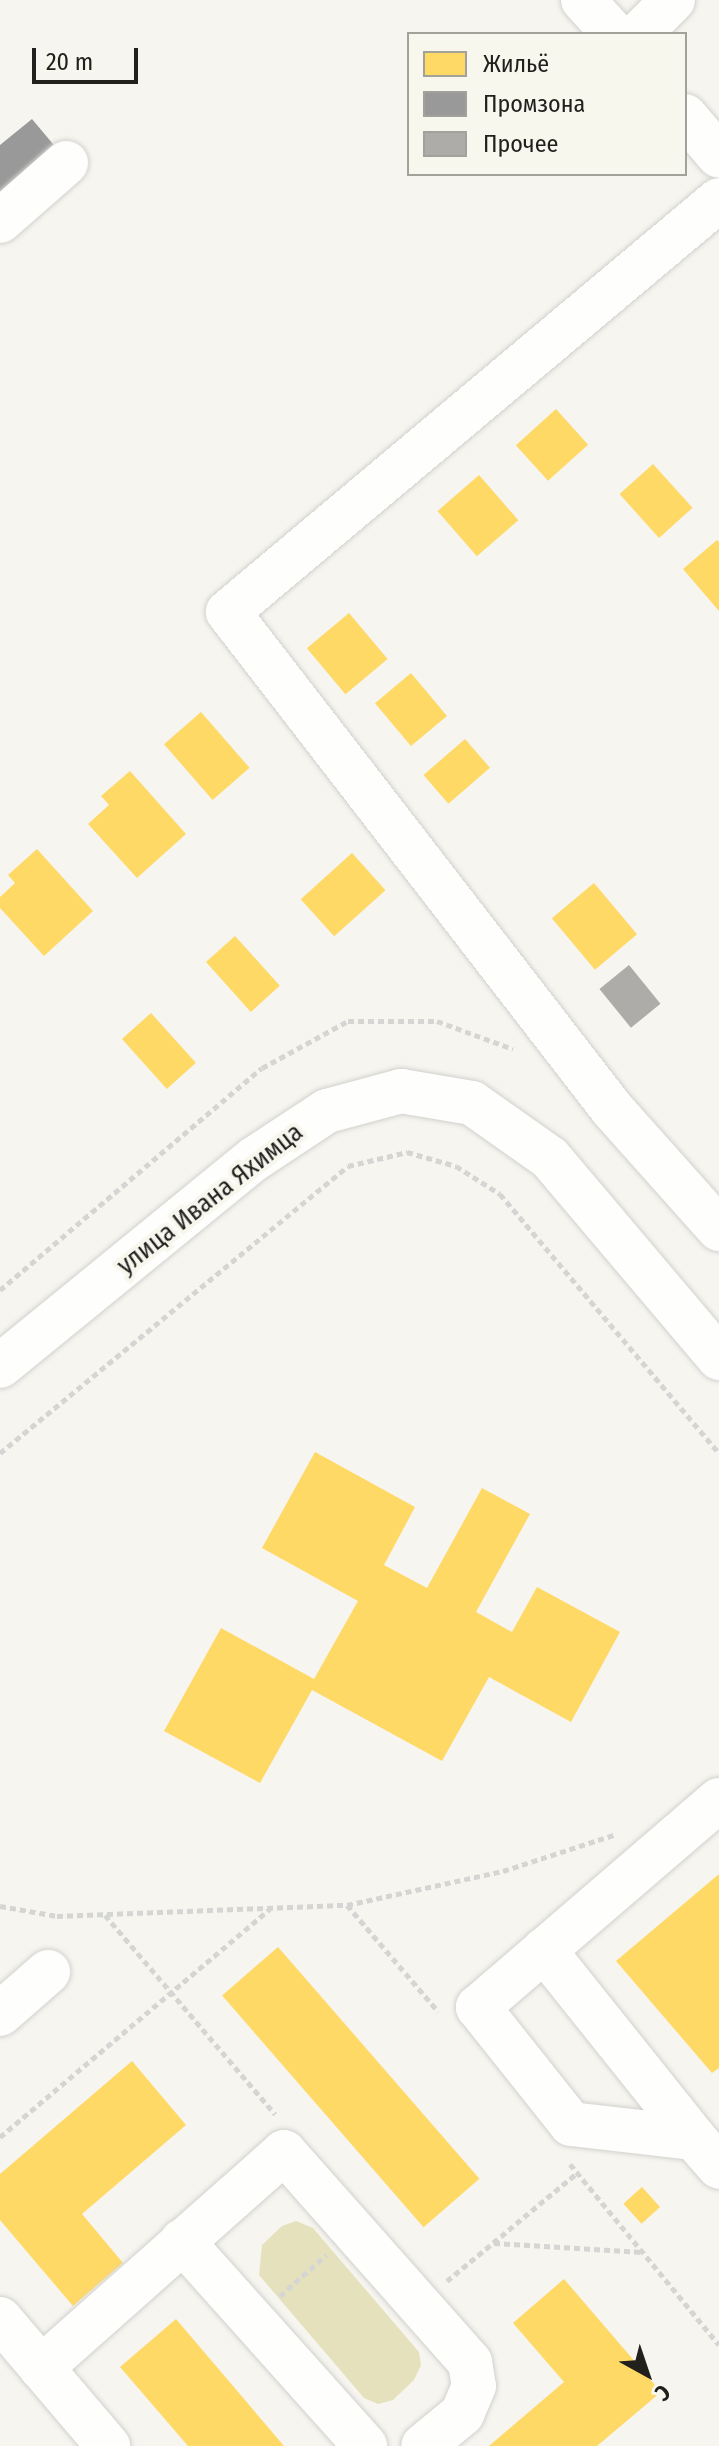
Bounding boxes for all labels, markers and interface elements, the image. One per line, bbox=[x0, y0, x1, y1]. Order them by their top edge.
scale bar bbox=[36, 32, 142, 82]
legend bbox=[407, 32, 687, 176]
text: 20 m bbox=[46, 48, 93, 76]
text: Жильё bbox=[483, 50, 549, 78]
text: Промзона bbox=[483, 90, 585, 118]
text: Прочее bbox=[483, 130, 558, 158]
street label: улица Ивана Яхимца bbox=[111, 1117, 309, 1281]
north arrow bbox=[607, 2334, 687, 2414]
text: С bbox=[650, 2379, 676, 2407]

